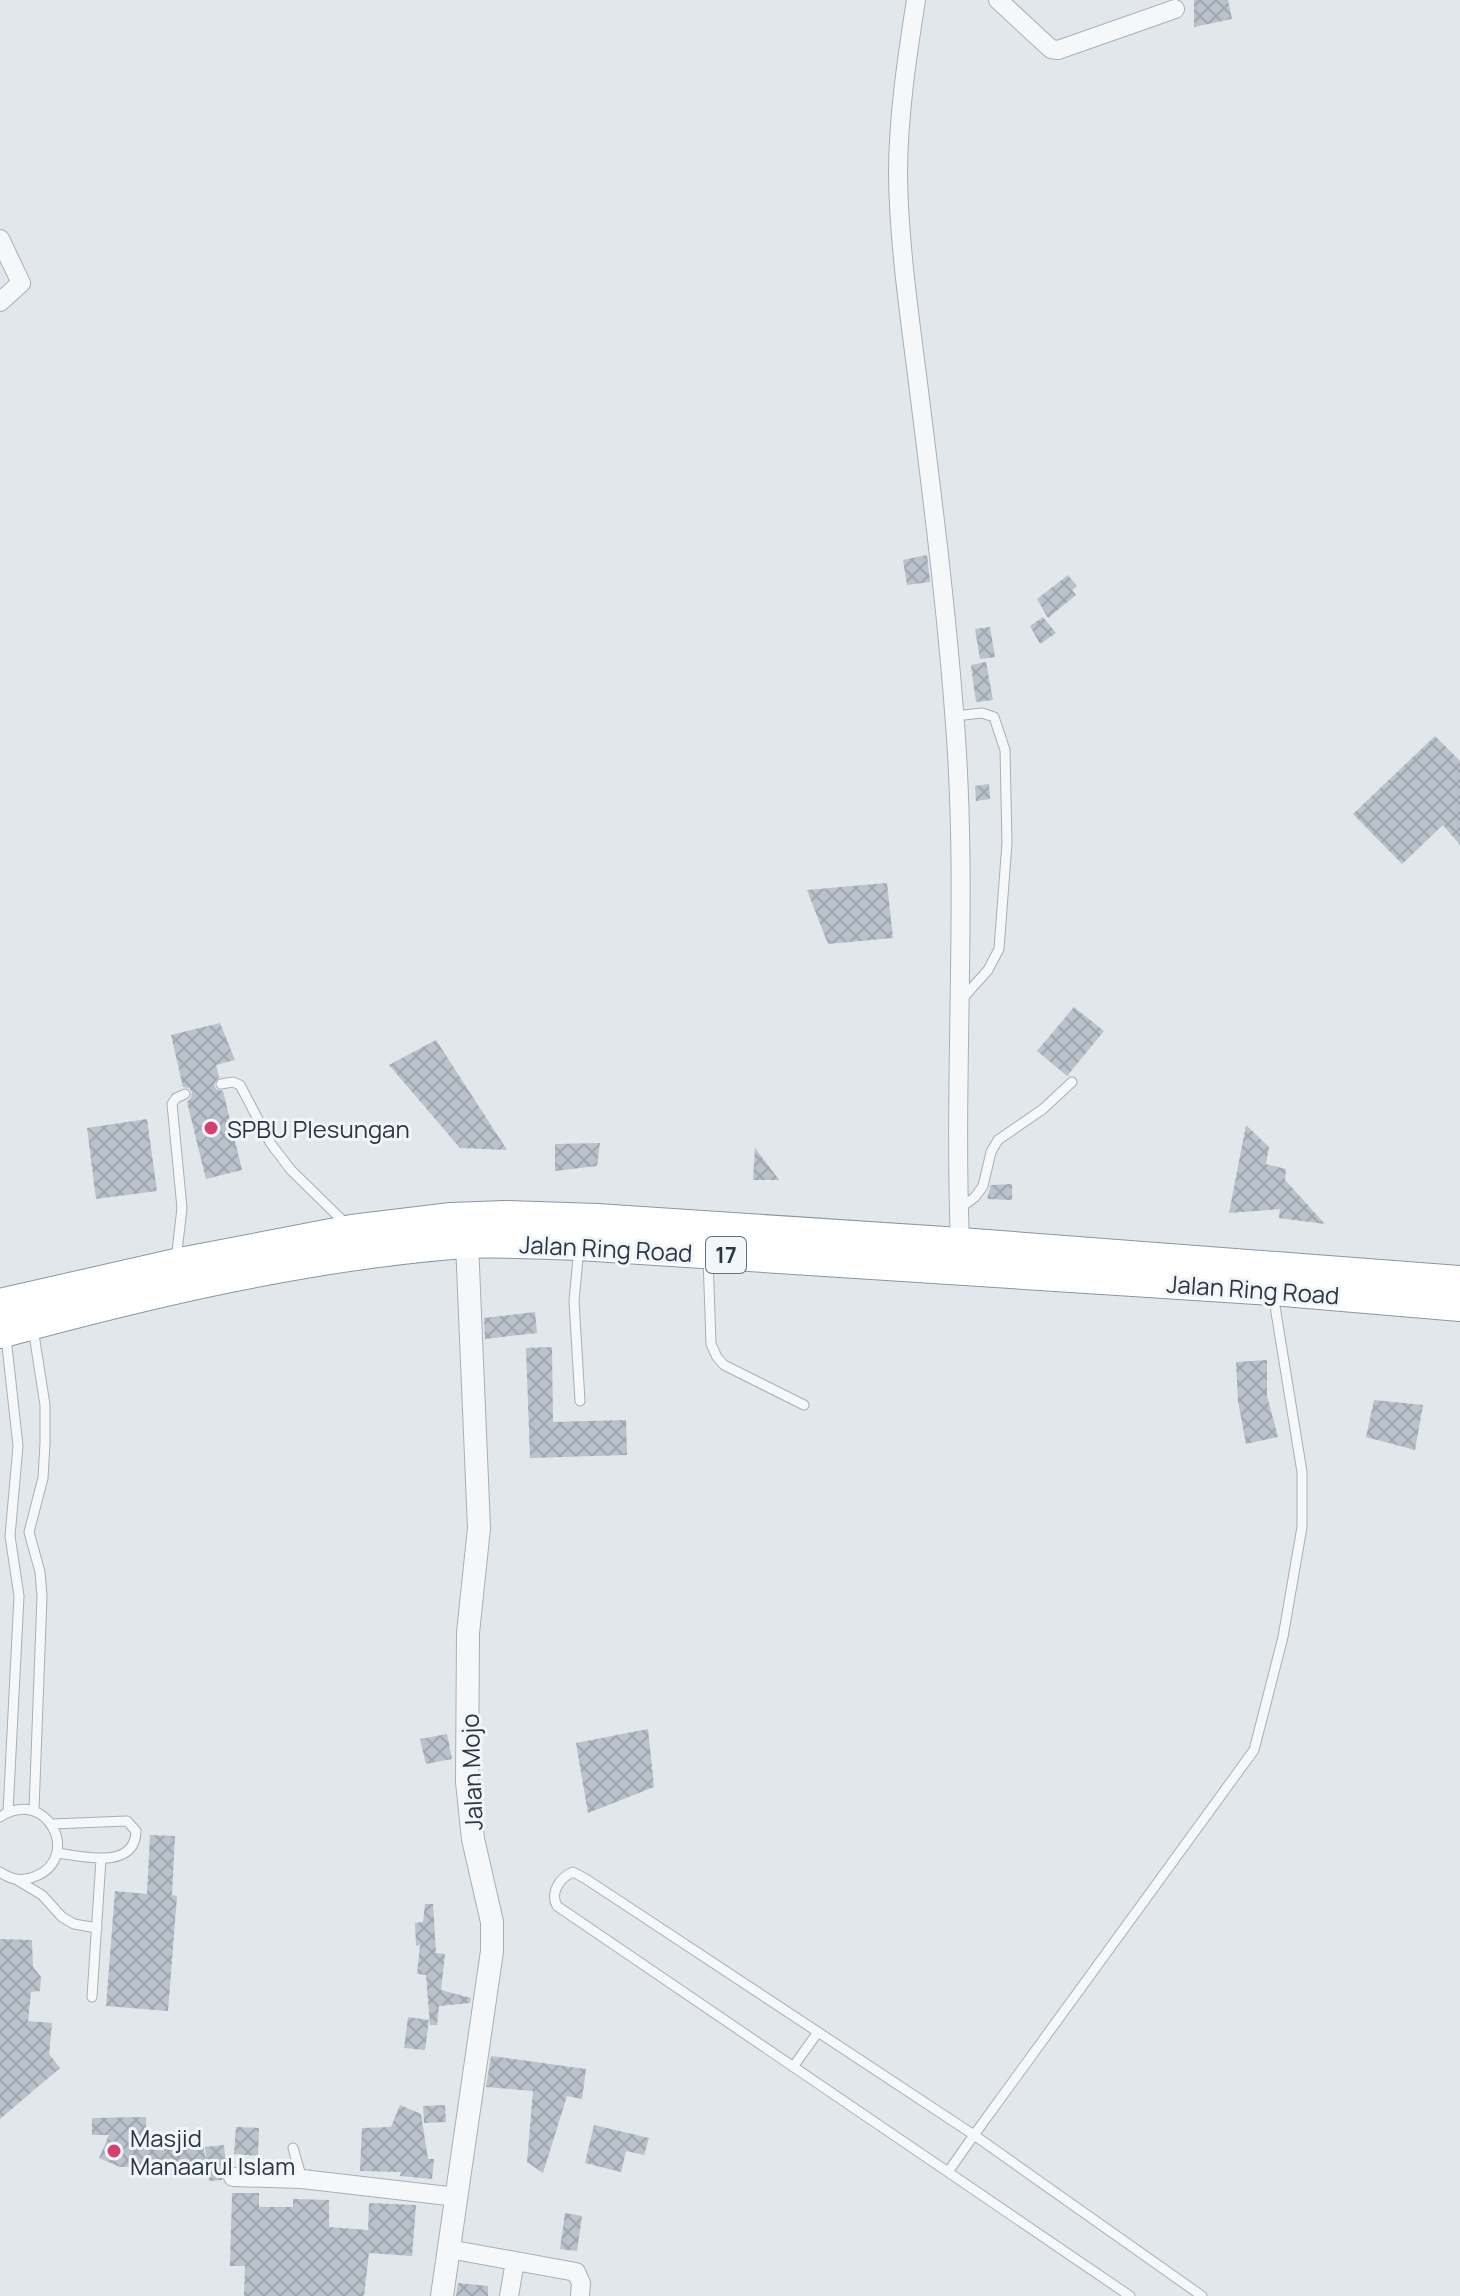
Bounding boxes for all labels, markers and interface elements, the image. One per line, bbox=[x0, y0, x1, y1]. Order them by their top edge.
place label: SPBU Plesungan bbox=[227, 1112, 410, 1145]
marker: SPBU Plesungan bbox=[202, 1119, 220, 1137]
street label: Jalan Ring Road bbox=[519, 1227, 693, 1269]
road number: 17 bbox=[706, 1237, 746, 1273]
street label: Jalan Ring Road bbox=[1165, 1266, 1341, 1312]
street label: Jalan Mojo bbox=[452, 1713, 490, 1831]
place label: Masjid Manaarul Islam bbox=[130, 2121, 295, 2182]
marker: Masjid Manaarul Islam bbox=[105, 2142, 123, 2160]

